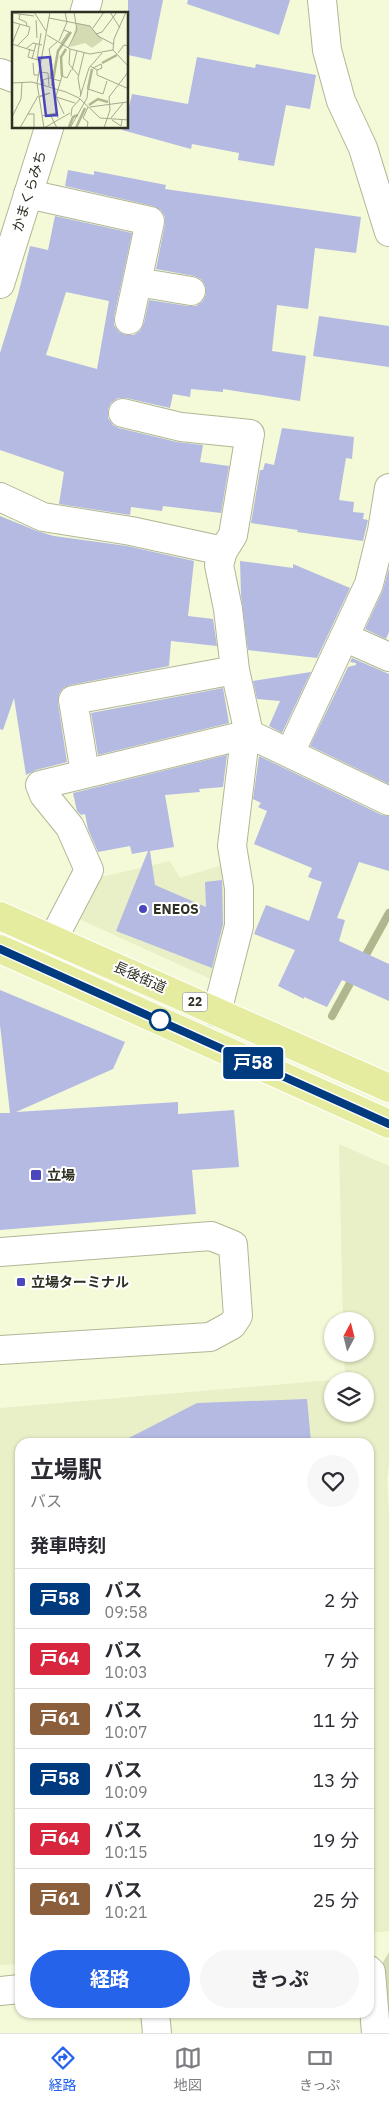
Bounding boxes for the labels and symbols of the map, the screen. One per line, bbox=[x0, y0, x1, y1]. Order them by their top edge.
inset map bbox=[12, 12, 129, 129]
street label: かまくらみち bbox=[8, 148, 50, 234]
place label: ENEOS bbox=[153, 900, 199, 918]
marker: ENEOS bbox=[137, 903, 149, 915]
street label: 長後街道 bbox=[111, 957, 169, 997]
road number: 22 bbox=[182, 992, 208, 1012]
unlabelled marker bbox=[149, 1009, 171, 1031]
line badge: 戸58 bbox=[224, 1047, 282, 1079]
place label: 立場 bbox=[47, 1166, 75, 1184]
marker: 立場 bbox=[29, 1168, 43, 1182]
place label: 立場ターミナル bbox=[31, 1273, 129, 1291]
marker: 立場ターミナル bbox=[15, 1276, 27, 1288]
north arrow bbox=[324, 1312, 374, 1362]

